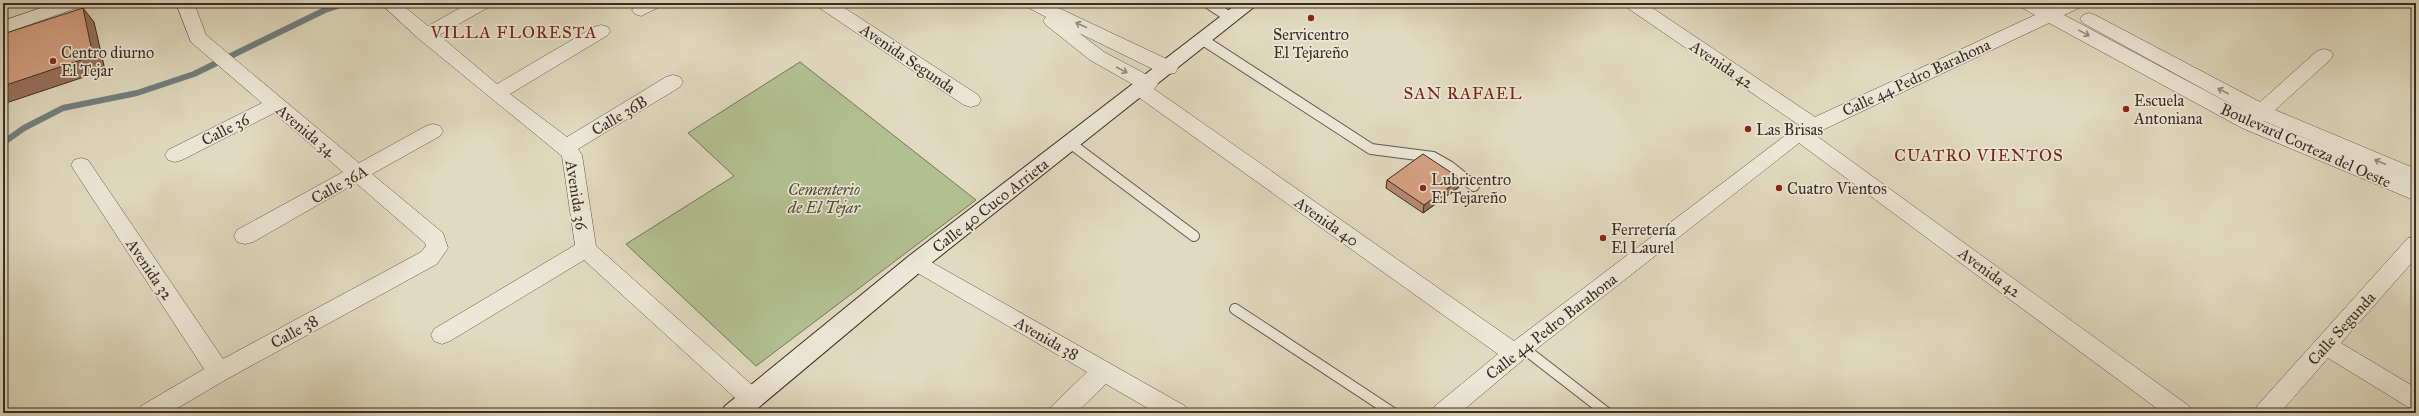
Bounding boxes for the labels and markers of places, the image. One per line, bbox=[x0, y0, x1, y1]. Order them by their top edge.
marker: Servicentro El Tejareño bbox=[1306, 13, 1316, 23]
place label: Servicentro El Tejareño bbox=[1273, 25, 1349, 62]
place label: Centro diurno El Tejar bbox=[61, 43, 154, 80]
marker: Centro diurno El Tejar bbox=[48, 56, 58, 66]
place label: Escuela Antoniana bbox=[2133, 91, 2203, 128]
marker: Escuela Antoniana bbox=[2121, 104, 2131, 114]
place label: Las Brisas bbox=[1756, 120, 1823, 139]
marker: Las Brisas bbox=[1743, 124, 1753, 134]
place label: Lubricentro El Tejareño bbox=[1431, 170, 1511, 207]
place label: Cuatro Vientos bbox=[1787, 179, 1887, 198]
marker: Lubricentro El Tejareño bbox=[1418, 183, 1428, 193]
marker: Cuatro Vientos bbox=[1774, 183, 1784, 193]
place label: Ferretería El Laurel bbox=[1611, 220, 1676, 257]
marker: Ferretería El Laurel bbox=[1598, 233, 1608, 243]

